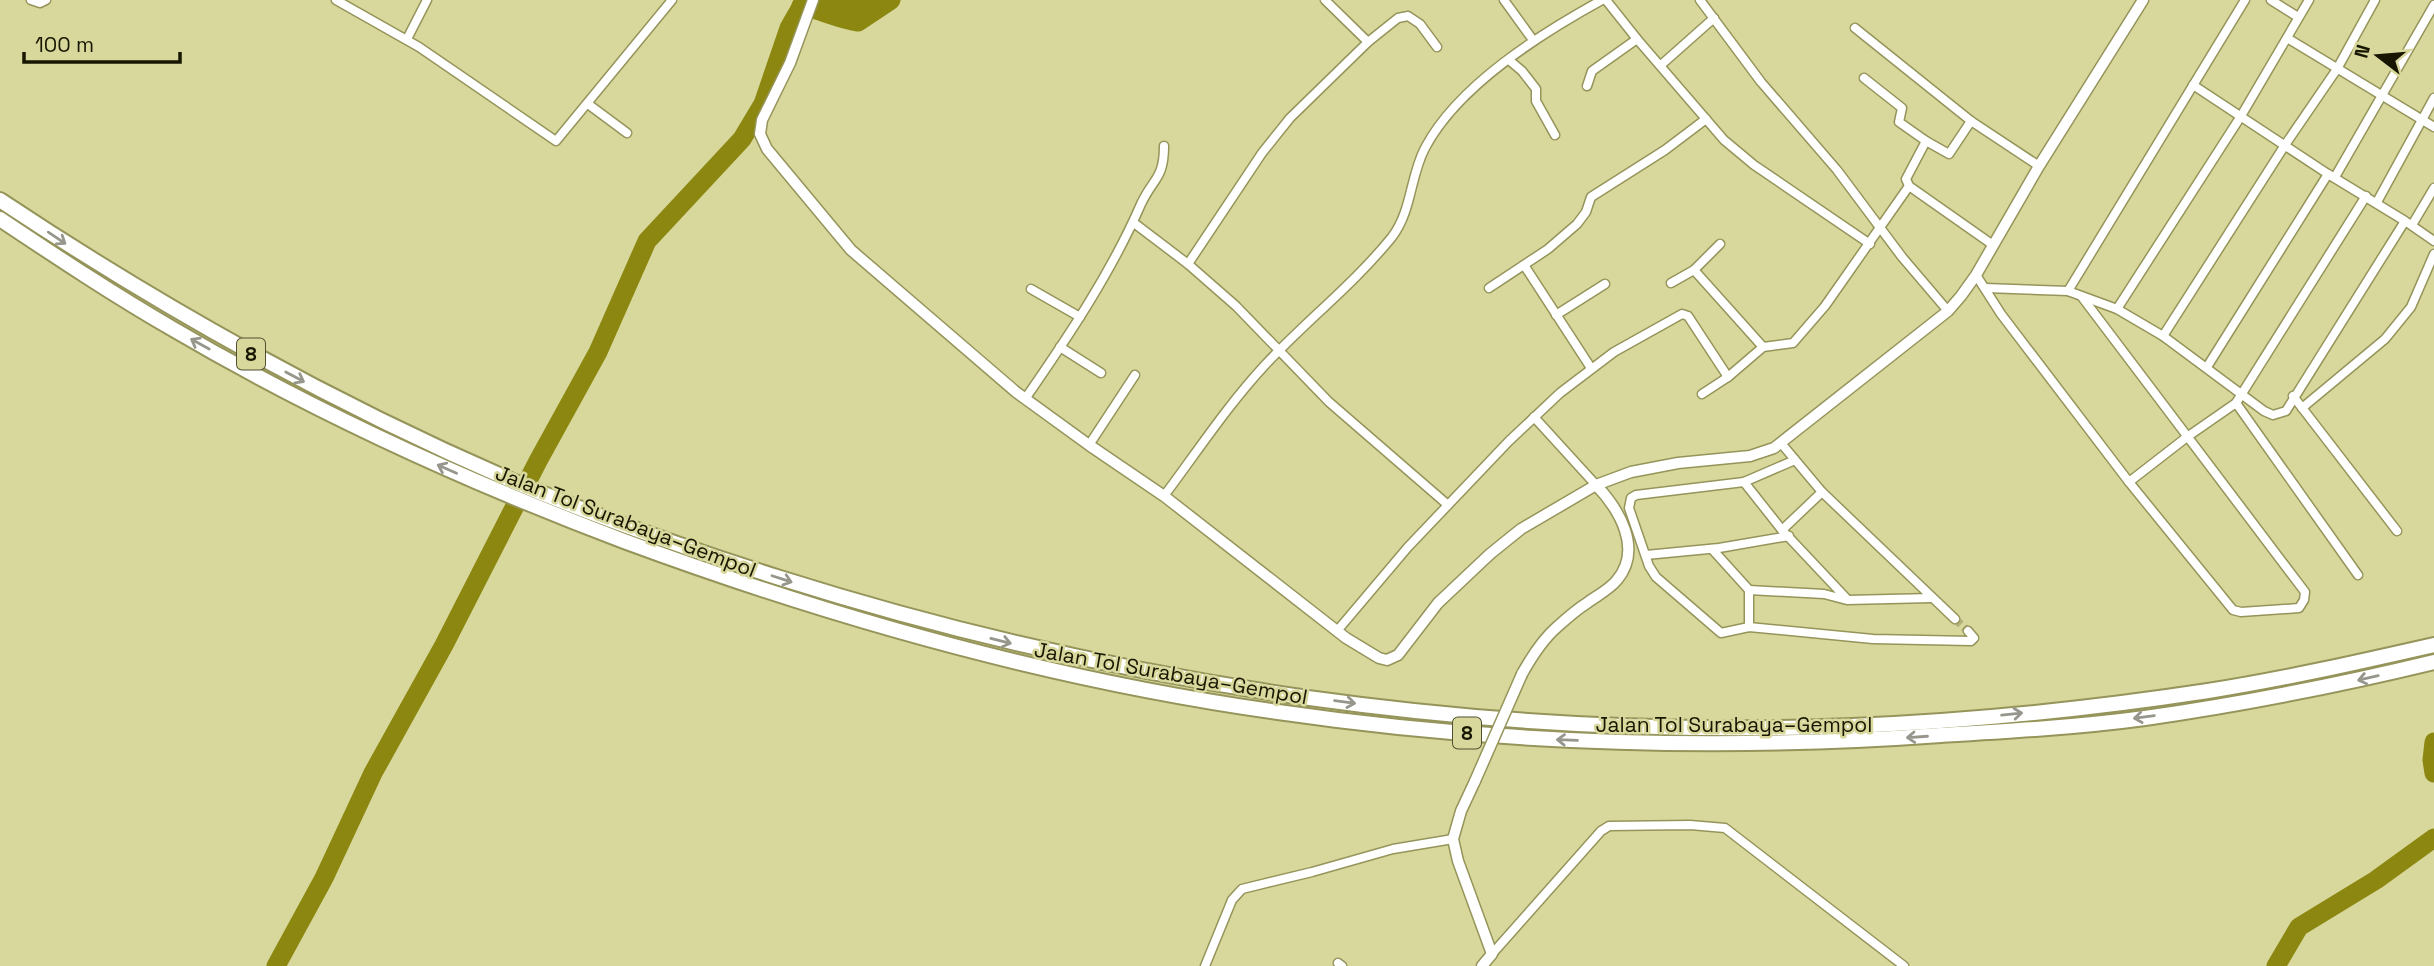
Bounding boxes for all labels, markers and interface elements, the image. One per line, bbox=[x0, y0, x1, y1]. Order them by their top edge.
scale bar bbox=[24, 21, 180, 65]
north arrow bbox=[2343, 21, 2413, 91]
text: 100 m bbox=[35, 31, 94, 58]
text: N bbox=[2348, 42, 2376, 61]
one-way arrow bbox=[47, 231, 66, 245]
one-way arrow bbox=[191, 337, 211, 351]
road number: 8 bbox=[237, 338, 265, 370]
one-way arrow bbox=[285, 371, 305, 385]
street label: Jalan Tol Surabaya–Gempol bbox=[492, 459, 760, 583]
one-way arrow bbox=[437, 462, 458, 475]
one-way arrow bbox=[770, 573, 792, 586]
one-way arrow bbox=[989, 635, 1011, 648]
street label: Jalan Tol Surabaya–Gempol bbox=[1032, 636, 1310, 710]
one-way arrow bbox=[2357, 672, 2380, 685]
one-way arrow bbox=[1333, 696, 1356, 709]
one-way arrow bbox=[2000, 707, 2023, 720]
street label: Jalan Tol Surabaya–Gempol bbox=[1596, 711, 1872, 738]
one-way arrow bbox=[2133, 711, 2156, 724]
road number: 8 bbox=[1453, 718, 1481, 748]
one-way arrow bbox=[1906, 731, 1929, 744]
one-way arrow bbox=[1556, 734, 1579, 747]

